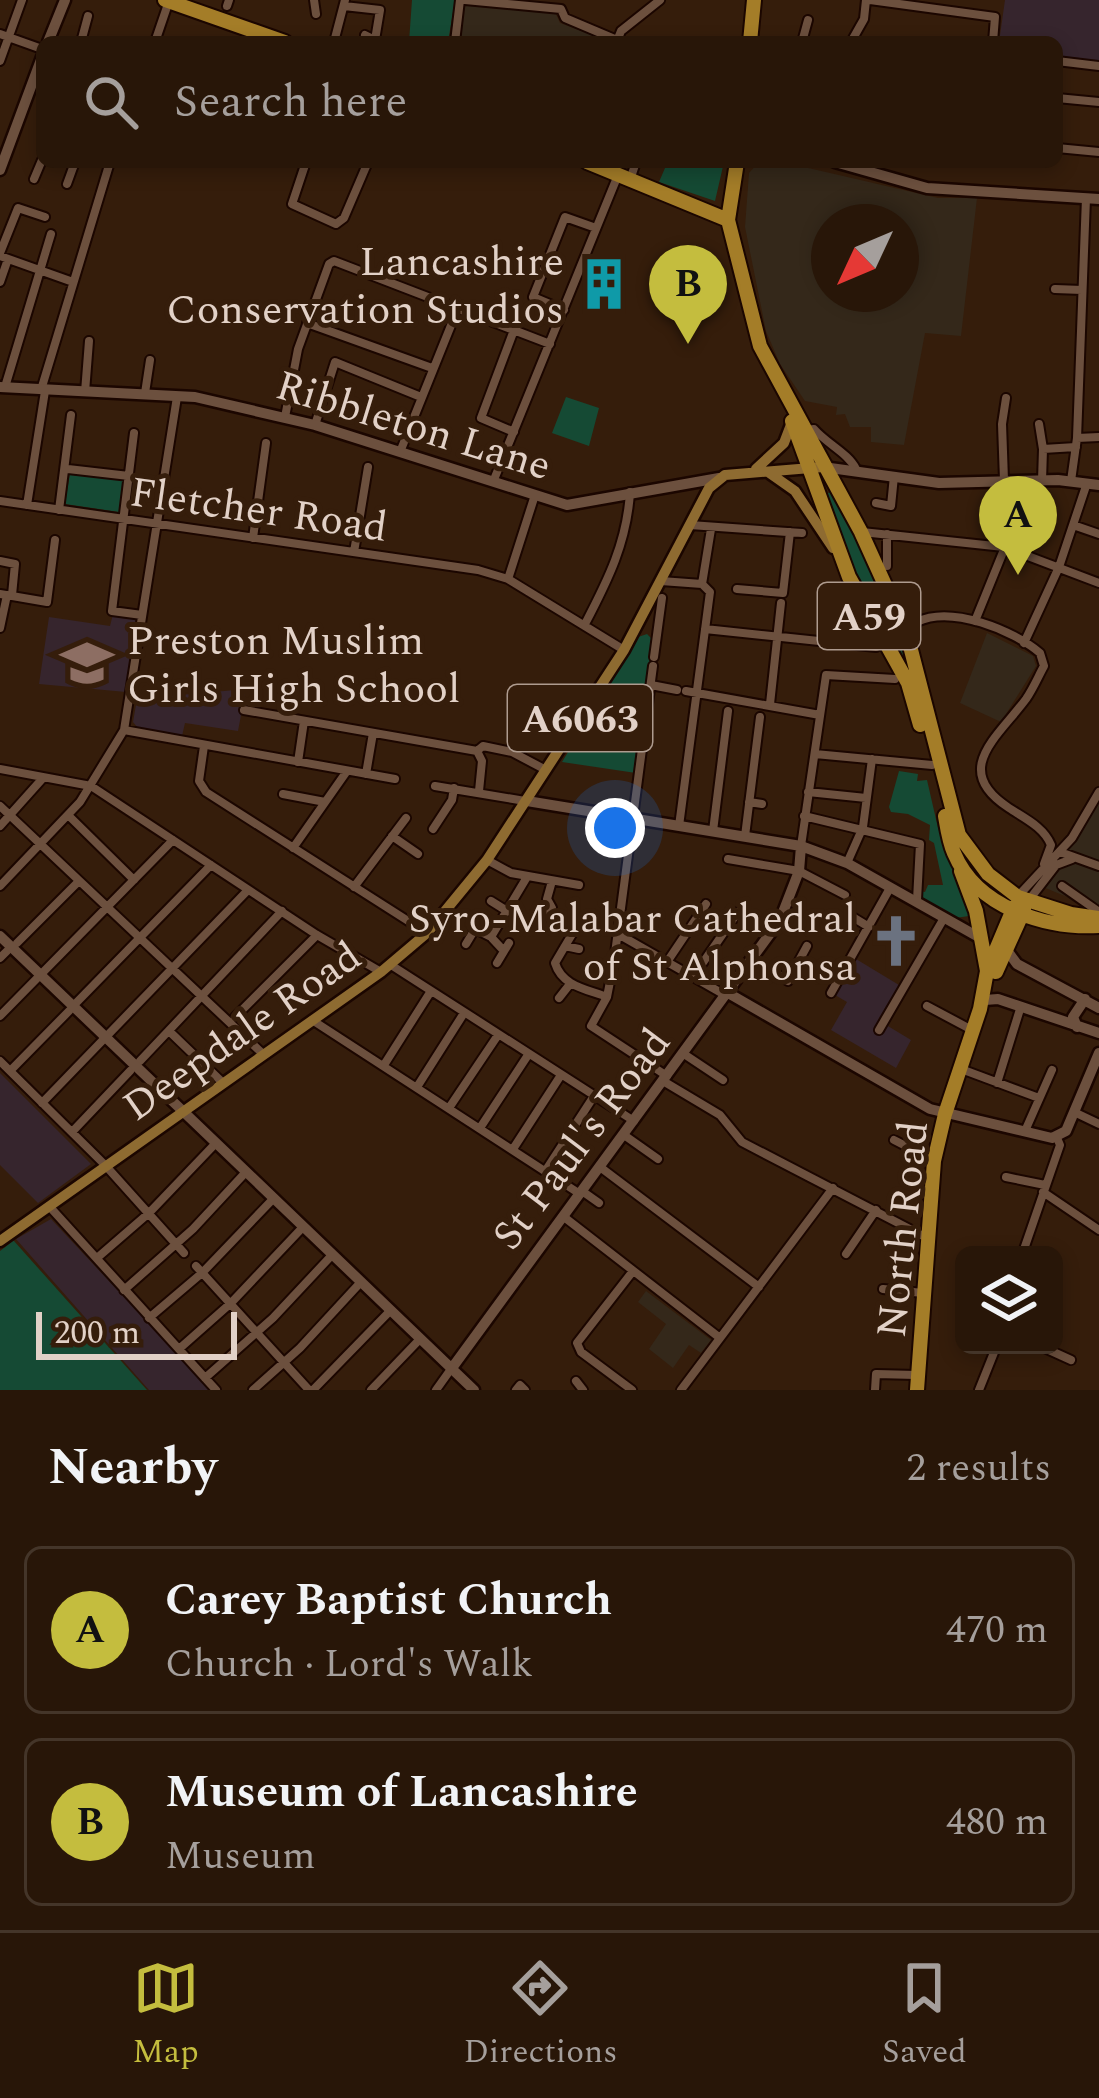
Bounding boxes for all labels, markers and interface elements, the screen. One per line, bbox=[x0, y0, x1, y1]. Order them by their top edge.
search box bbox=[36, 36, 1063, 168]
text: Search here bbox=[174, 68, 407, 137]
icon: search bbox=[78, 69, 144, 135]
north arrow bbox=[811, 204, 919, 312]
place label: Lancashire Conservation Studios bbox=[166, 231, 564, 342]
pin: B bbox=[649, 245, 727, 344]
building icon: Lancashire Conservation Studios bbox=[575, 255, 633, 313]
street label: Ribbleton Lane bbox=[268, 355, 559, 498]
street label: Fletcher Road bbox=[126, 461, 391, 560]
pin: A bbox=[979, 476, 1057, 575]
road number: A59 bbox=[818, 583, 920, 649]
place label: Preston Muslim Girls High School bbox=[127, 610, 460, 721]
school or university icon: Preston Muslim Girls High School bbox=[58, 634, 116, 692]
road number: A6063 bbox=[508, 685, 652, 751]
your location bbox=[585, 798, 645, 858]
place label: Syro-Malabar Cathedral of St Alphonsa bbox=[409, 888, 856, 999]
church icon: Syro-Malabar Cathedral of St Alphonsa bbox=[867, 912, 925, 970]
street label: Deepdale Road bbox=[110, 926, 375, 1138]
street label: St Paul's Road bbox=[477, 1015, 687, 1264]
street label: North Road bbox=[861, 1118, 946, 1341]
map controls bbox=[955, 1246, 1063, 1354]
button: layers bbox=[955, 1246, 1063, 1354]
scale bar bbox=[36, 1306, 237, 1359]
text: 200 m bbox=[54, 1308, 140, 1358]
text: Nearby bbox=[48, 1429, 217, 1507]
text: 2 results bbox=[907, 1439, 1051, 1498]
text: Carey Baptist Church bbox=[165, 1566, 612, 1635]
text: A bbox=[75, 1601, 105, 1660]
text: 470 m bbox=[946, 1601, 1048, 1660]
text: Church · Lord's Walk bbox=[165, 1635, 533, 1694]
text: Museum of Lancashire bbox=[165, 1758, 638, 1827]
text: B bbox=[76, 1793, 104, 1852]
text: 480 m bbox=[946, 1793, 1048, 1852]
text: Museum bbox=[165, 1827, 315, 1886]
tab: Map bbox=[132, 1955, 199, 2077]
tab: Directions bbox=[463, 1955, 617, 2077]
tab: Saved bbox=[882, 1955, 967, 2077]

